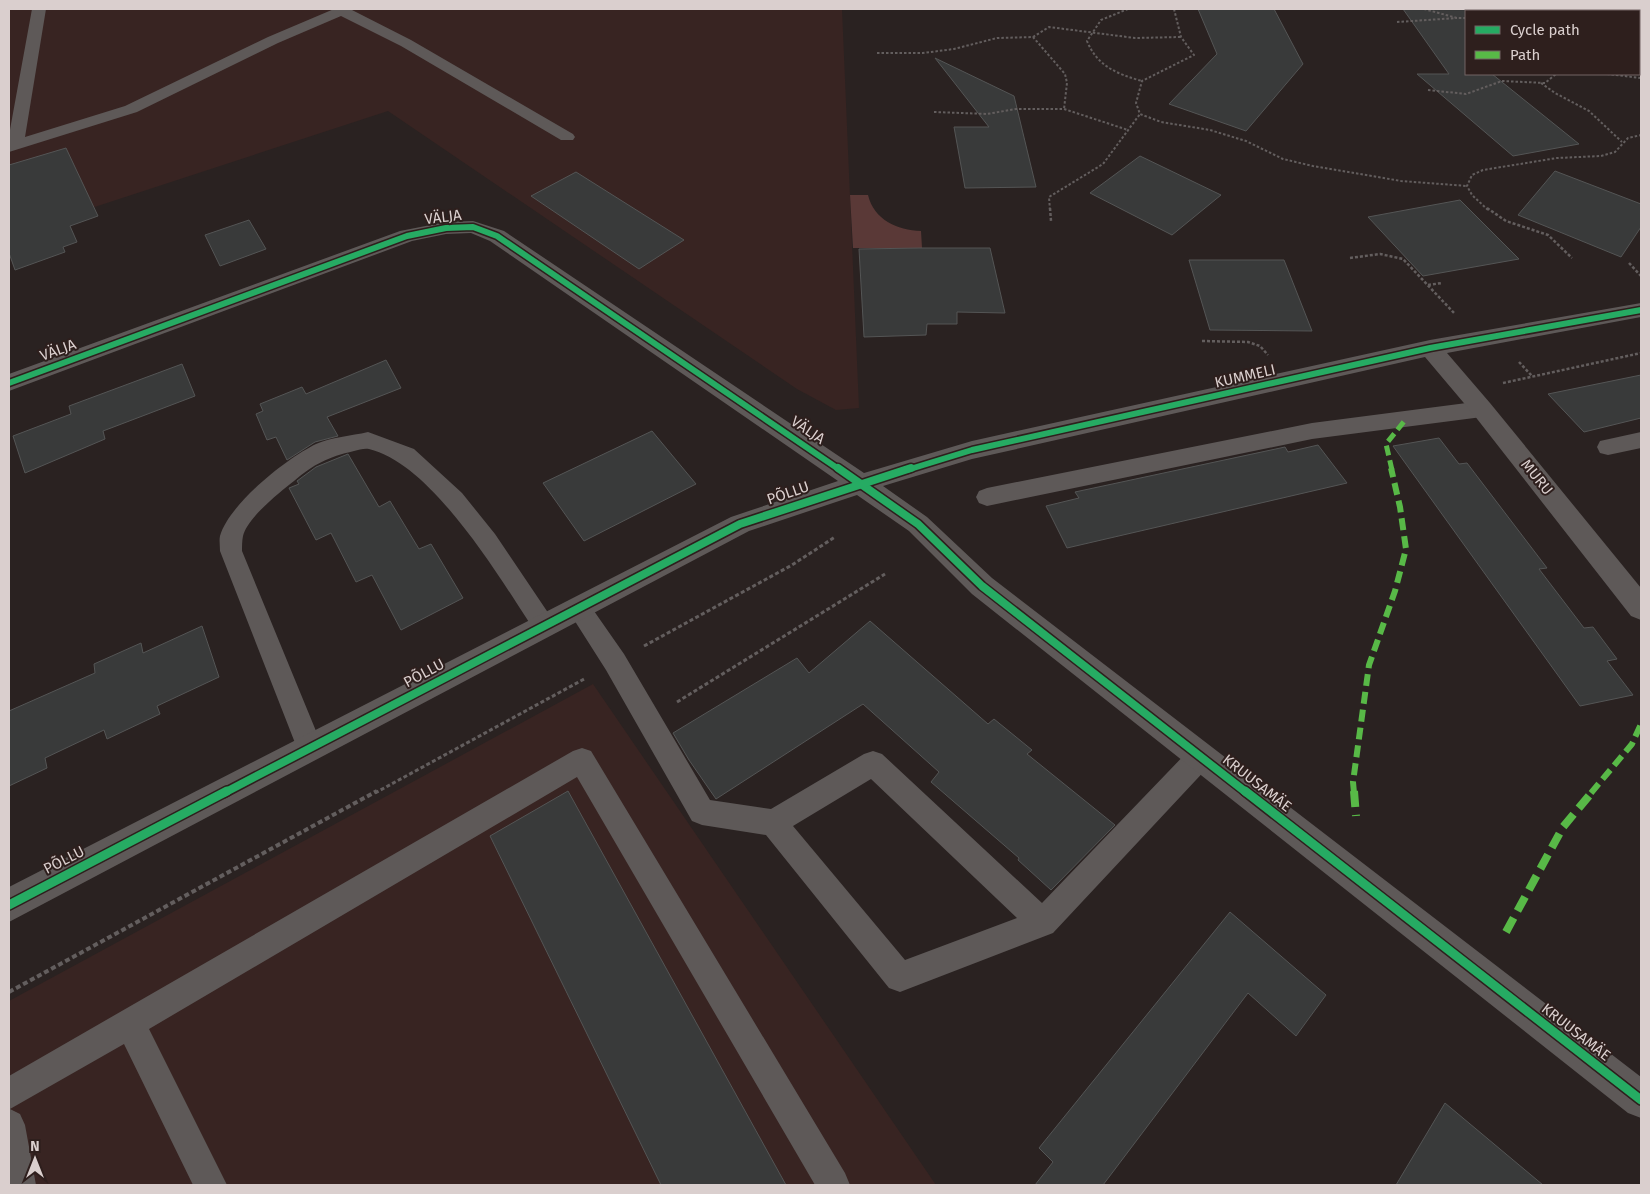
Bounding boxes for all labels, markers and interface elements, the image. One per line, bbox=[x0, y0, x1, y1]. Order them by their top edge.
legend bbox=[1465, 10, 1640, 75]
text: Cycle path bbox=[1510, 21, 1580, 39]
text: Path bbox=[1510, 46, 1540, 64]
street label: VÄLJA bbox=[423, 206, 463, 228]
street label: VÄLJA bbox=[37, 335, 79, 365]
street label: KUMMELI bbox=[1213, 360, 1277, 392]
street label: VÄLJA bbox=[788, 412, 829, 448]
street label: MURU bbox=[1517, 456, 1557, 498]
street label: PÕLLU bbox=[764, 477, 812, 509]
street label: PÕLLU bbox=[401, 655, 447, 691]
street label: KRUUSAMÄE bbox=[1219, 750, 1295, 816]
street label: PÕLLU bbox=[40, 842, 88, 878]
street label: KRUUSAMÄE bbox=[1538, 999, 1614, 1065]
north arrow bbox=[10, 1134, 60, 1184]
text: N bbox=[30, 1138, 40, 1155]

